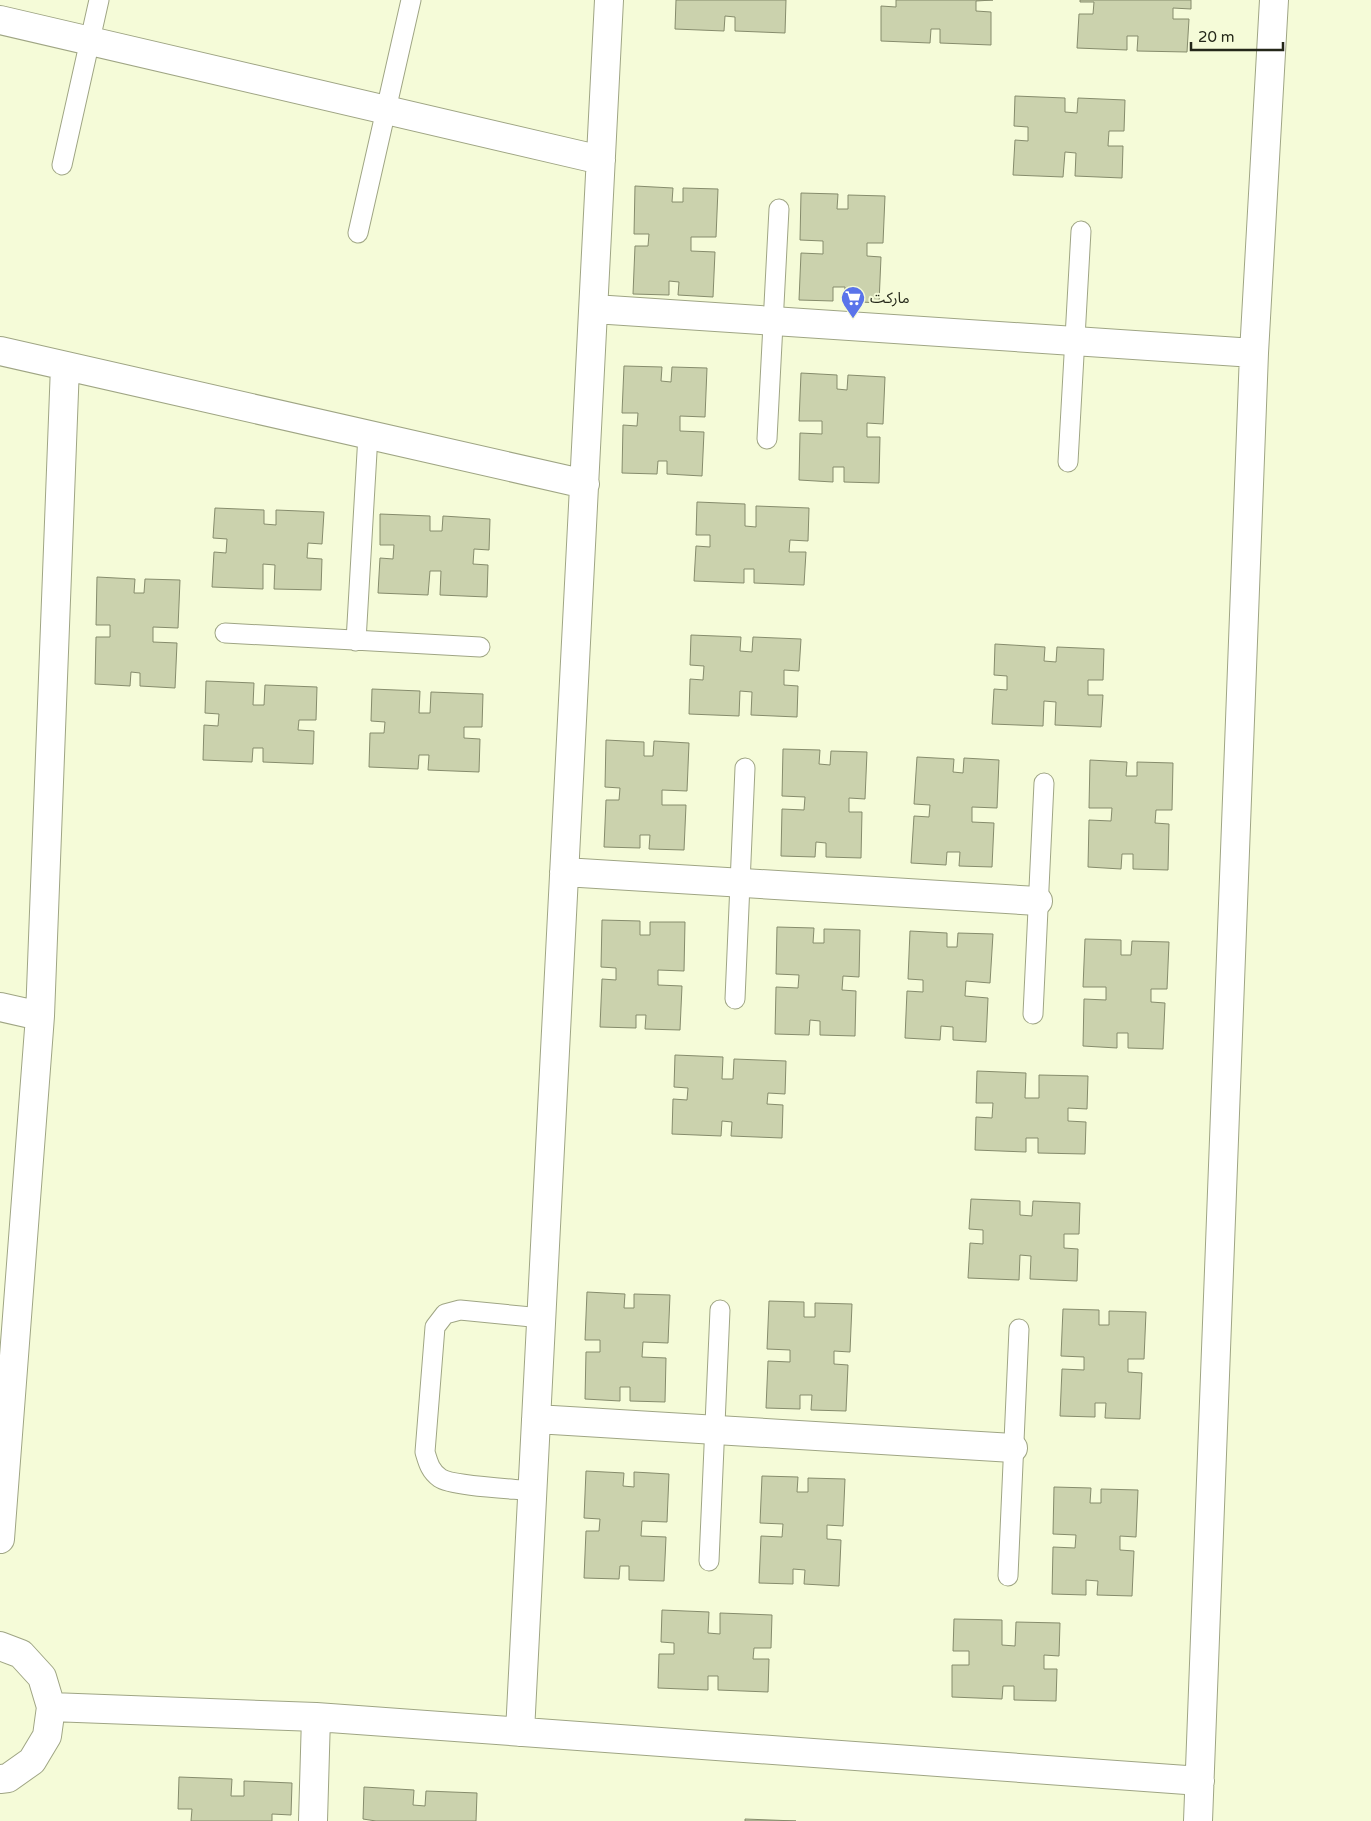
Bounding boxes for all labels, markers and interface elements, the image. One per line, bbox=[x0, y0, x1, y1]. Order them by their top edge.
scale bar bbox=[1191, 20, 1284, 52]
text: 20 m bbox=[1198, 28, 1235, 46]
supermarket icon: ماركت bbox=[840, 285, 866, 319]
place label: ماركت bbox=[870, 289, 910, 307]

